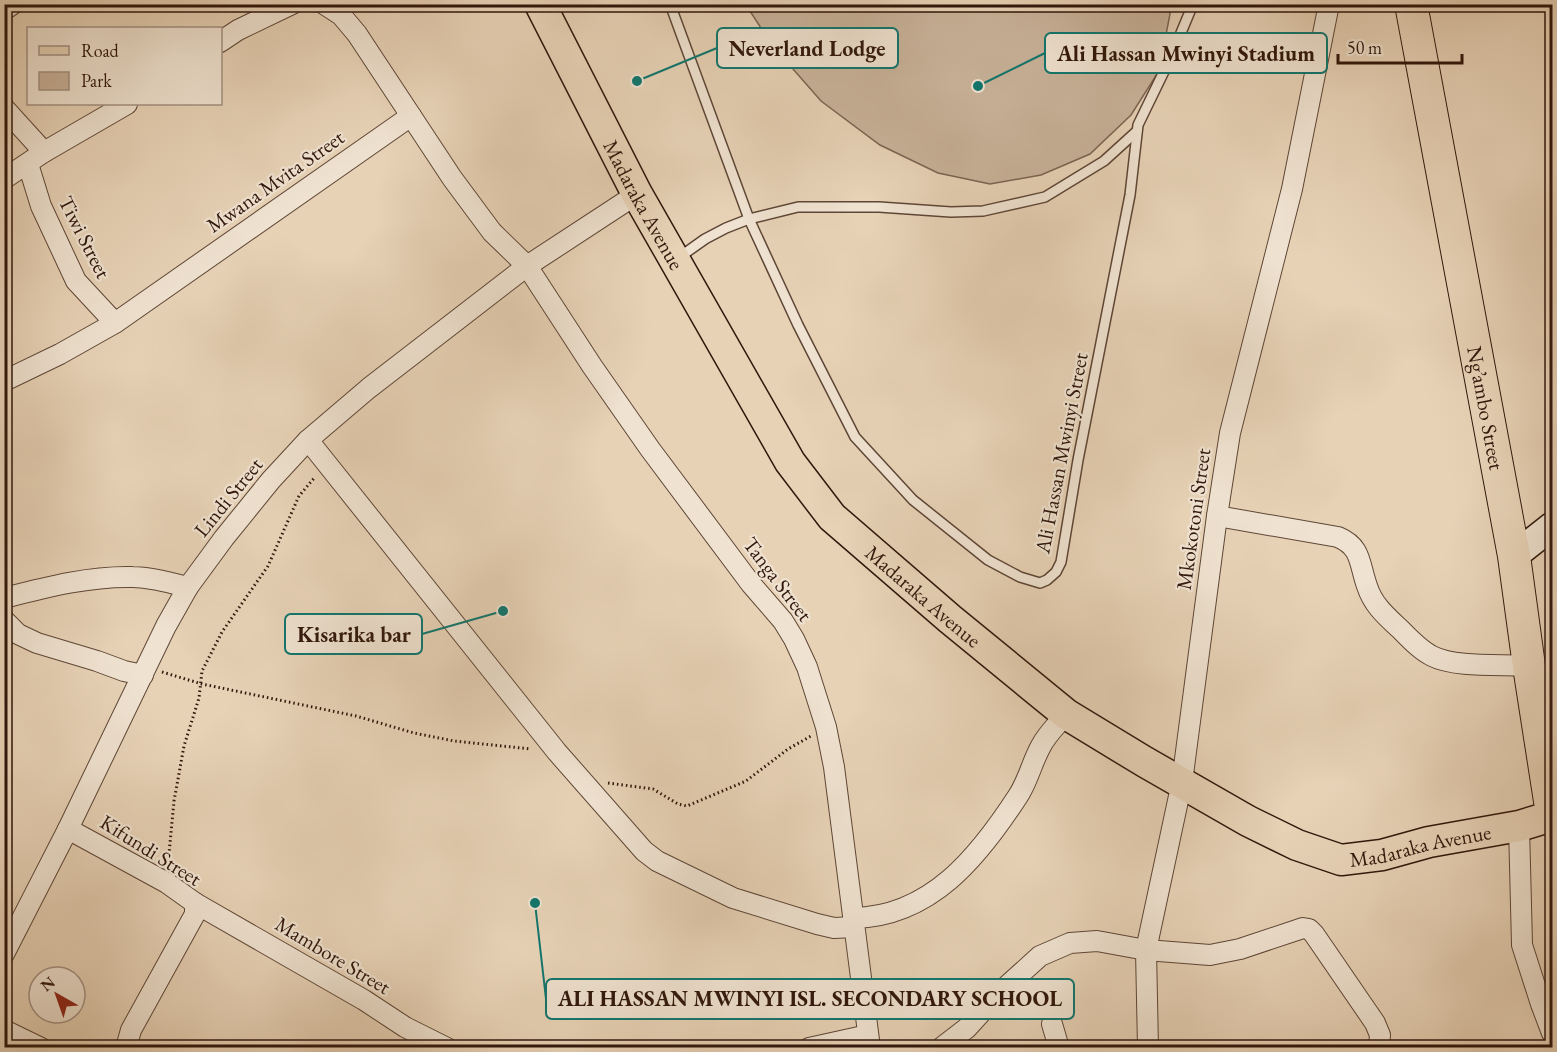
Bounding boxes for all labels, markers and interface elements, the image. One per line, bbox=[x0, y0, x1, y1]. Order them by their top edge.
legend bbox=[27, 27, 222, 105]
scale bar bbox=[1338, 27, 1462, 65]
callout: Neverland Lodge bbox=[717, 28, 898, 68]
callout: Ali Hassan Mwinyi Stadium bbox=[1045, 33, 1327, 73]
text: Neverland Lodge bbox=[729, 34, 885, 63]
text: 50 m bbox=[1347, 36, 1382, 59]
text: Road bbox=[81, 39, 120, 62]
text: Ali Hassan Mwinyi Stadium bbox=[1056, 39, 1315, 68]
text: Park bbox=[81, 69, 112, 92]
street label: Mwana Mvita Street bbox=[201, 123, 349, 239]
street label: Madaraka Avenue bbox=[598, 135, 691, 274]
street label: Tiwi Street bbox=[53, 191, 117, 283]
street label: Ng’ambo Street bbox=[1462, 344, 1511, 472]
street label: Ali Hassan Mwinyi Street bbox=[1028, 350, 1094, 557]
street label: Mkokotoni Street bbox=[1170, 446, 1216, 592]
street label: Lindi Street bbox=[188, 451, 269, 542]
street label: Tanga Street bbox=[737, 531, 819, 627]
street label: Madaraka Avenue bbox=[860, 539, 987, 653]
callout: Kisarika bar bbox=[285, 614, 422, 654]
text: Kisarika bar bbox=[297, 620, 412, 649]
street label: Kifundi Street bbox=[95, 808, 207, 892]
street label: Madaraka Avenue bbox=[1348, 818, 1493, 872]
street label: Mambore Street bbox=[270, 910, 396, 1000]
north arrow bbox=[27, 965, 87, 1025]
text: N bbox=[36, 972, 59, 996]
callout: ALI HASSAN MWINYI ISL. SECONDARY SCHOOL bbox=[546, 979, 1074, 1019]
text: ALI HASSAN MWINYI ISL. SECONDARY SCHOOL bbox=[557, 984, 1062, 1013]

